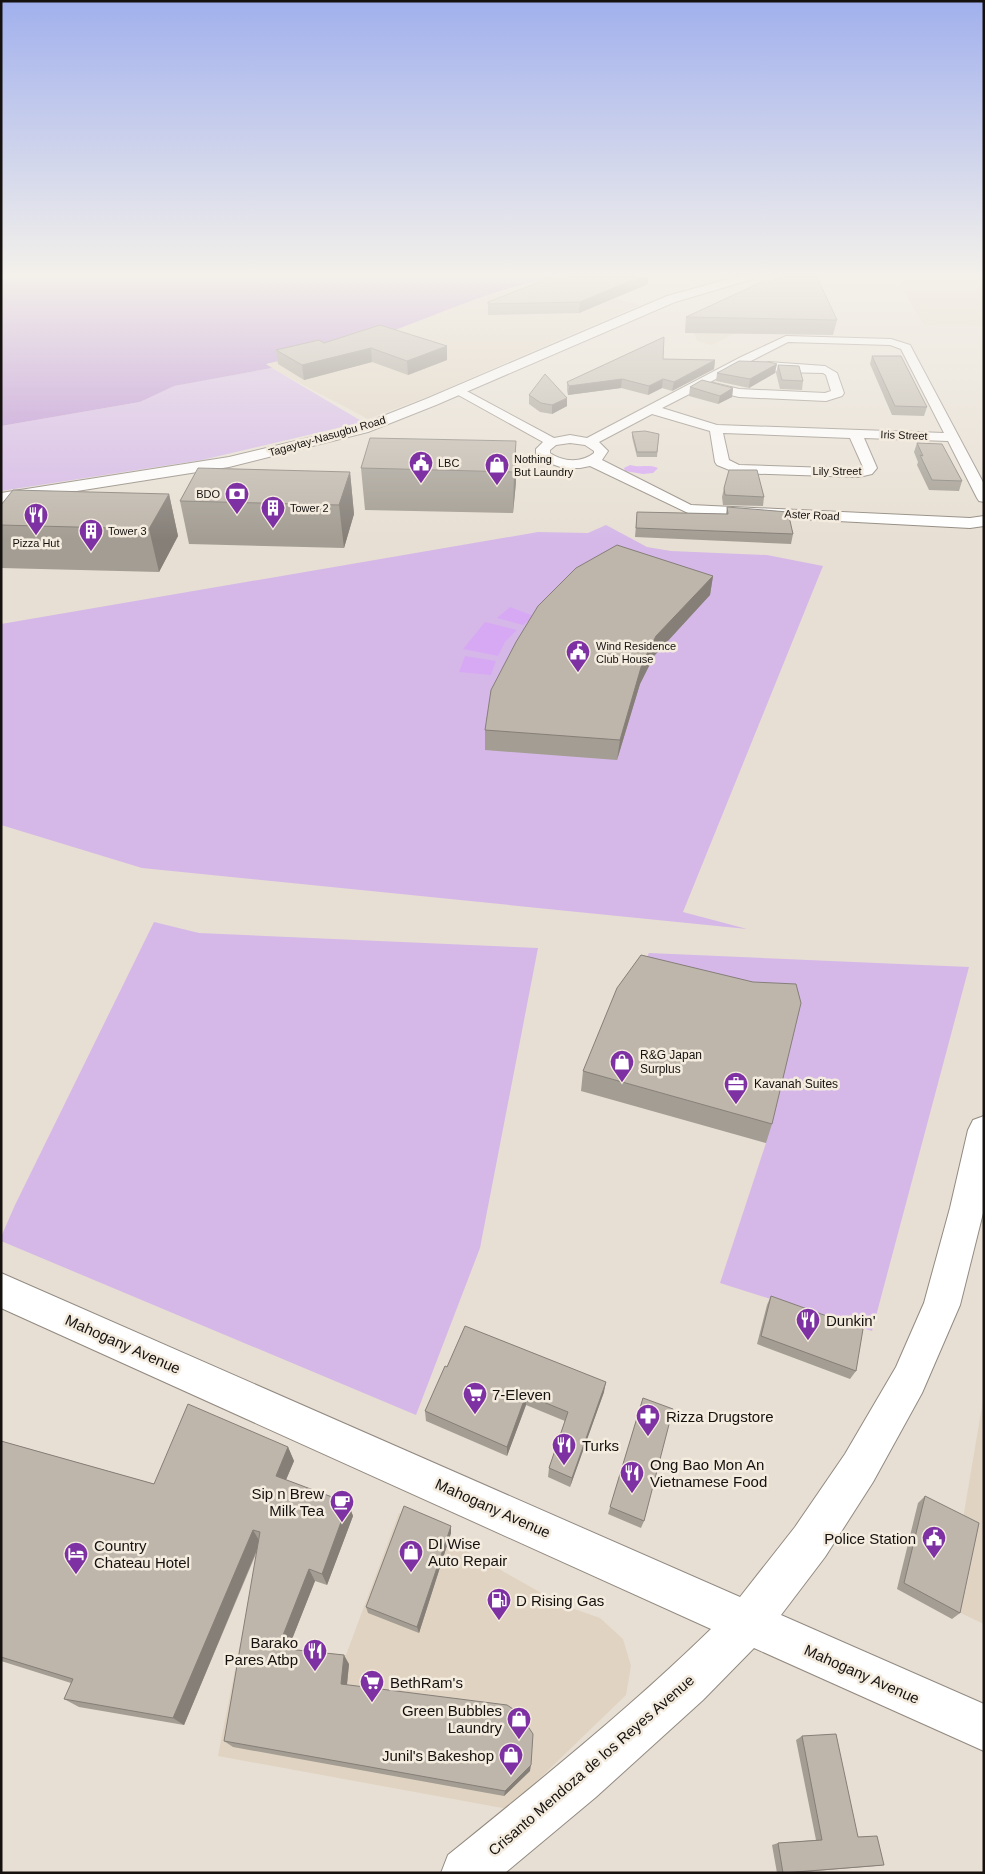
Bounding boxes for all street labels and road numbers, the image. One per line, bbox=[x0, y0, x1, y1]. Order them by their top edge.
street label: Tagaytay-Nasugbu Road bbox=[267, 414, 387, 458]
street label: Iris Street bbox=[880, 428, 928, 442]
street label: Lily Street bbox=[813, 465, 861, 477]
street label: Aster Road bbox=[784, 508, 840, 522]
street label: Mahogany Avenue bbox=[63, 1311, 183, 1377]
street label: Mahogany Avenue bbox=[433, 1475, 553, 1541]
street label: Mahogany Avenue bbox=[802, 1641, 922, 1707]
street label: Crisanto Mendoza de los Reyes Avenue bbox=[485, 1671, 697, 1859]

